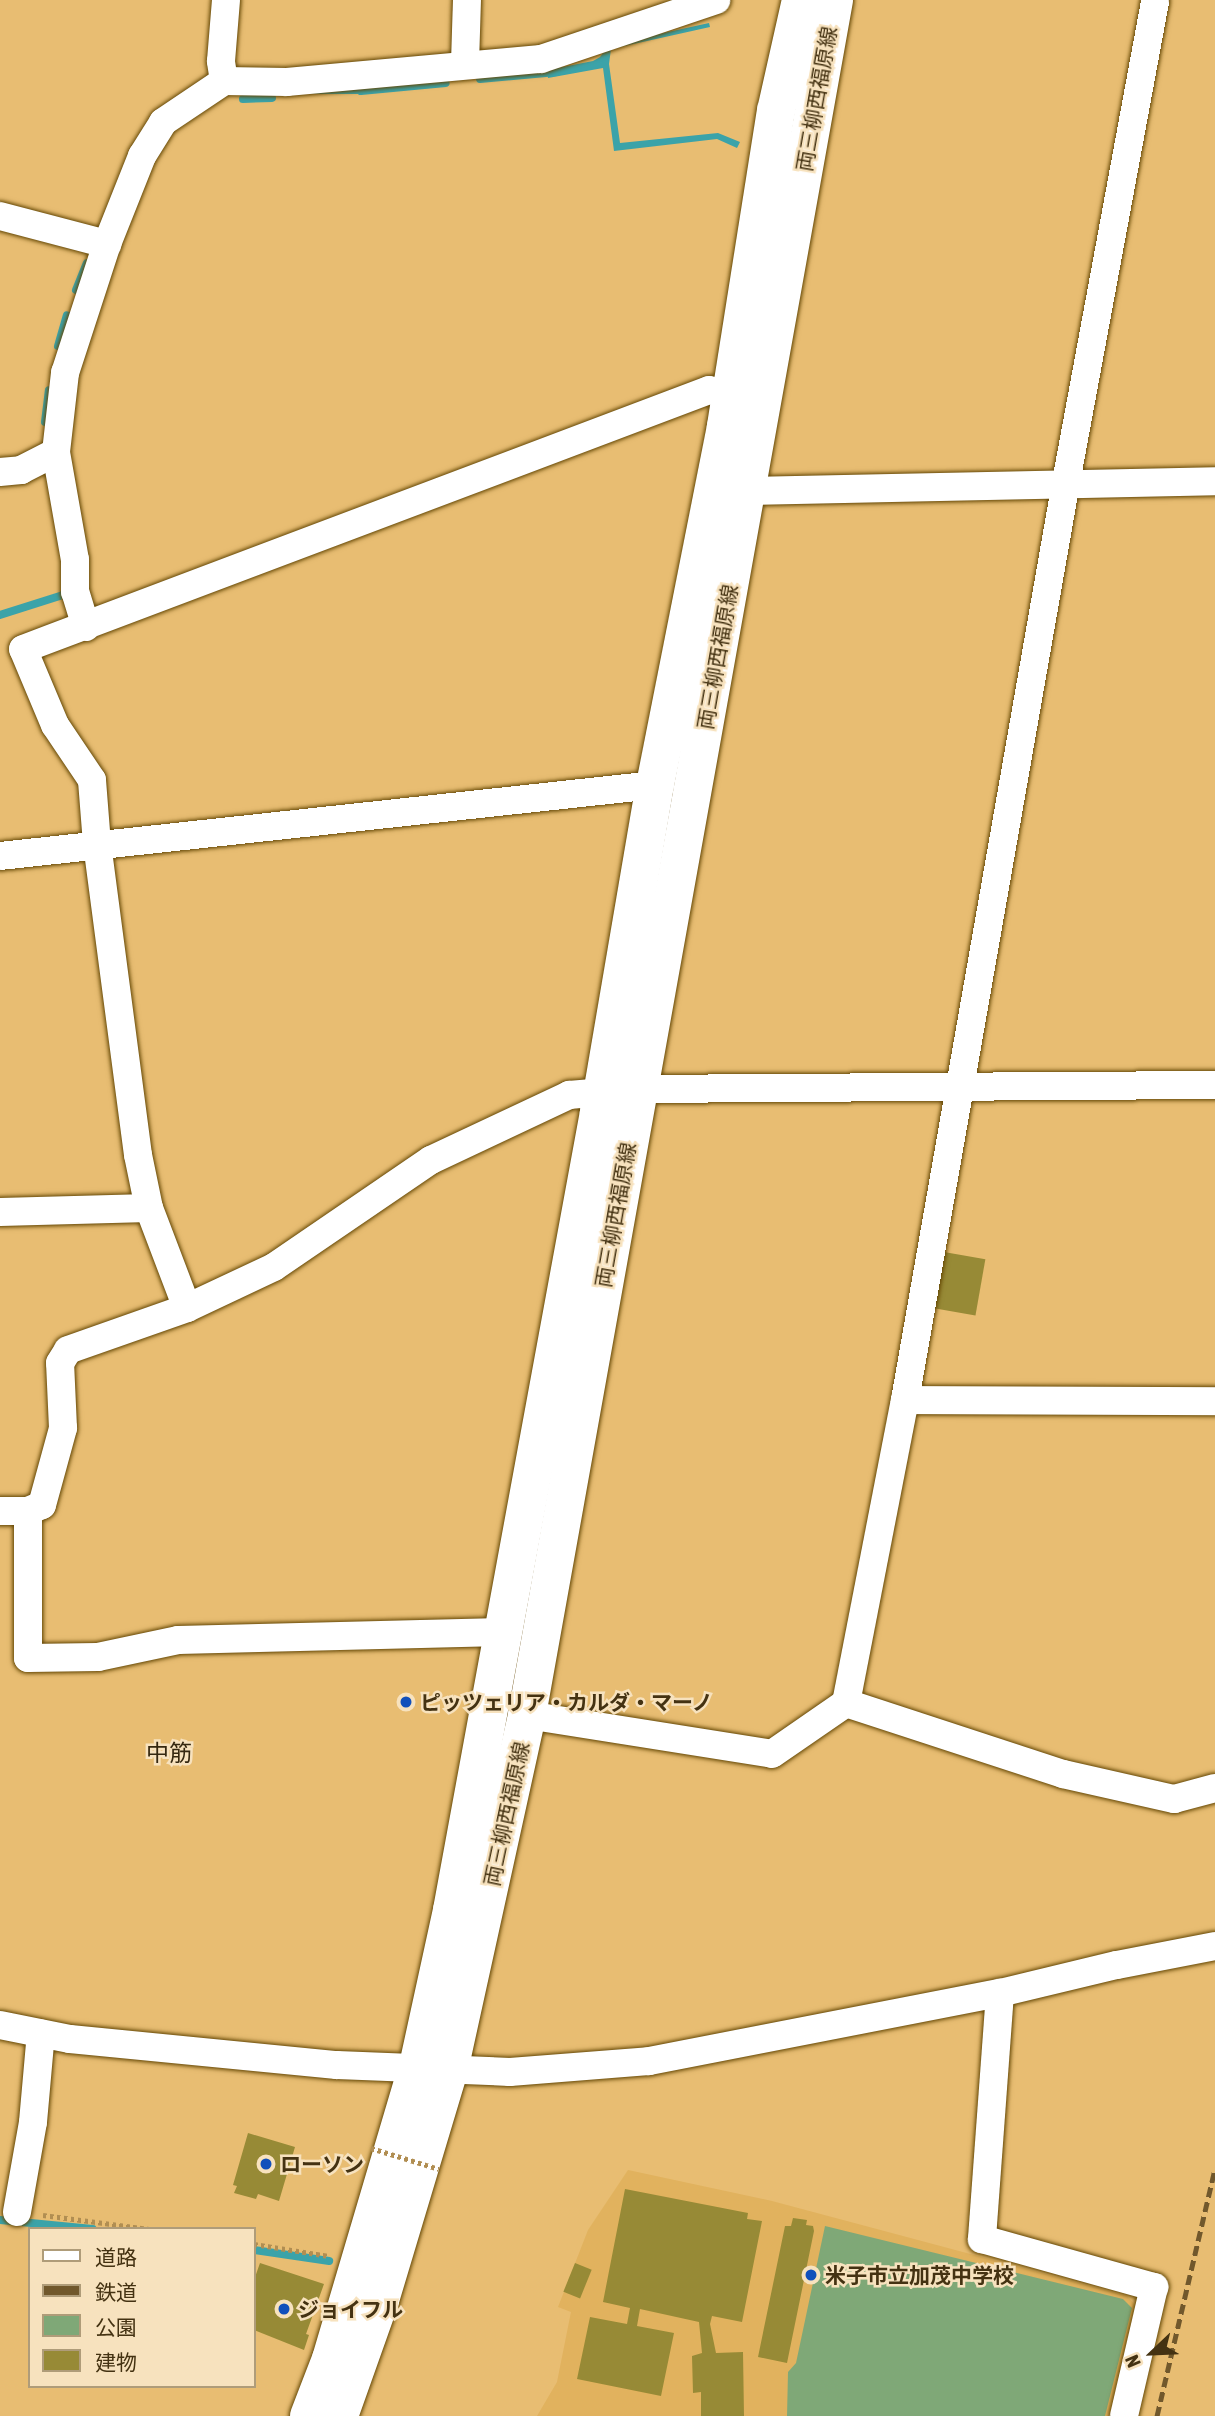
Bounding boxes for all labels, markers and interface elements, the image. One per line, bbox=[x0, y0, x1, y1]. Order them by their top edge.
street label: 両三柳西福原線 bbox=[791, 24, 841, 174]
street label: 両三柳西福原線 bbox=[692, 582, 742, 732]
street label: 両三柳西福原線 bbox=[590, 1140, 640, 1290]
place label: ピッツェリア・カルダ・マーノ bbox=[420, 1689, 714, 1715]
marker: ピッツェリア・カルダ・マーノ bbox=[398, 1694, 414, 1710]
district label: 中筋 bbox=[146, 1739, 192, 1767]
street label: 両三柳西福原線 bbox=[478, 1739, 534, 1889]
place label: ローソン bbox=[280, 2151, 364, 2177]
marker: ローソン bbox=[258, 2156, 274, 2172]
legend bbox=[28, 2227, 256, 2388]
text: 道路 bbox=[95, 2245, 137, 2269]
place label: 米子市立加茂中学校 bbox=[825, 2262, 1014, 2288]
marker: 米子市立加茂中学校 bbox=[803, 2267, 819, 2283]
text: 鉄道 bbox=[95, 2280, 137, 2304]
place label: ジョイフル bbox=[298, 2296, 403, 2322]
marker: ジョイフル bbox=[276, 2301, 292, 2317]
text: 公園 bbox=[95, 2315, 137, 2339]
north arrow bbox=[1117, 2318, 1187, 2388]
text: 建物 bbox=[95, 2350, 137, 2374]
text: N bbox=[1120, 2352, 1145, 2371]

